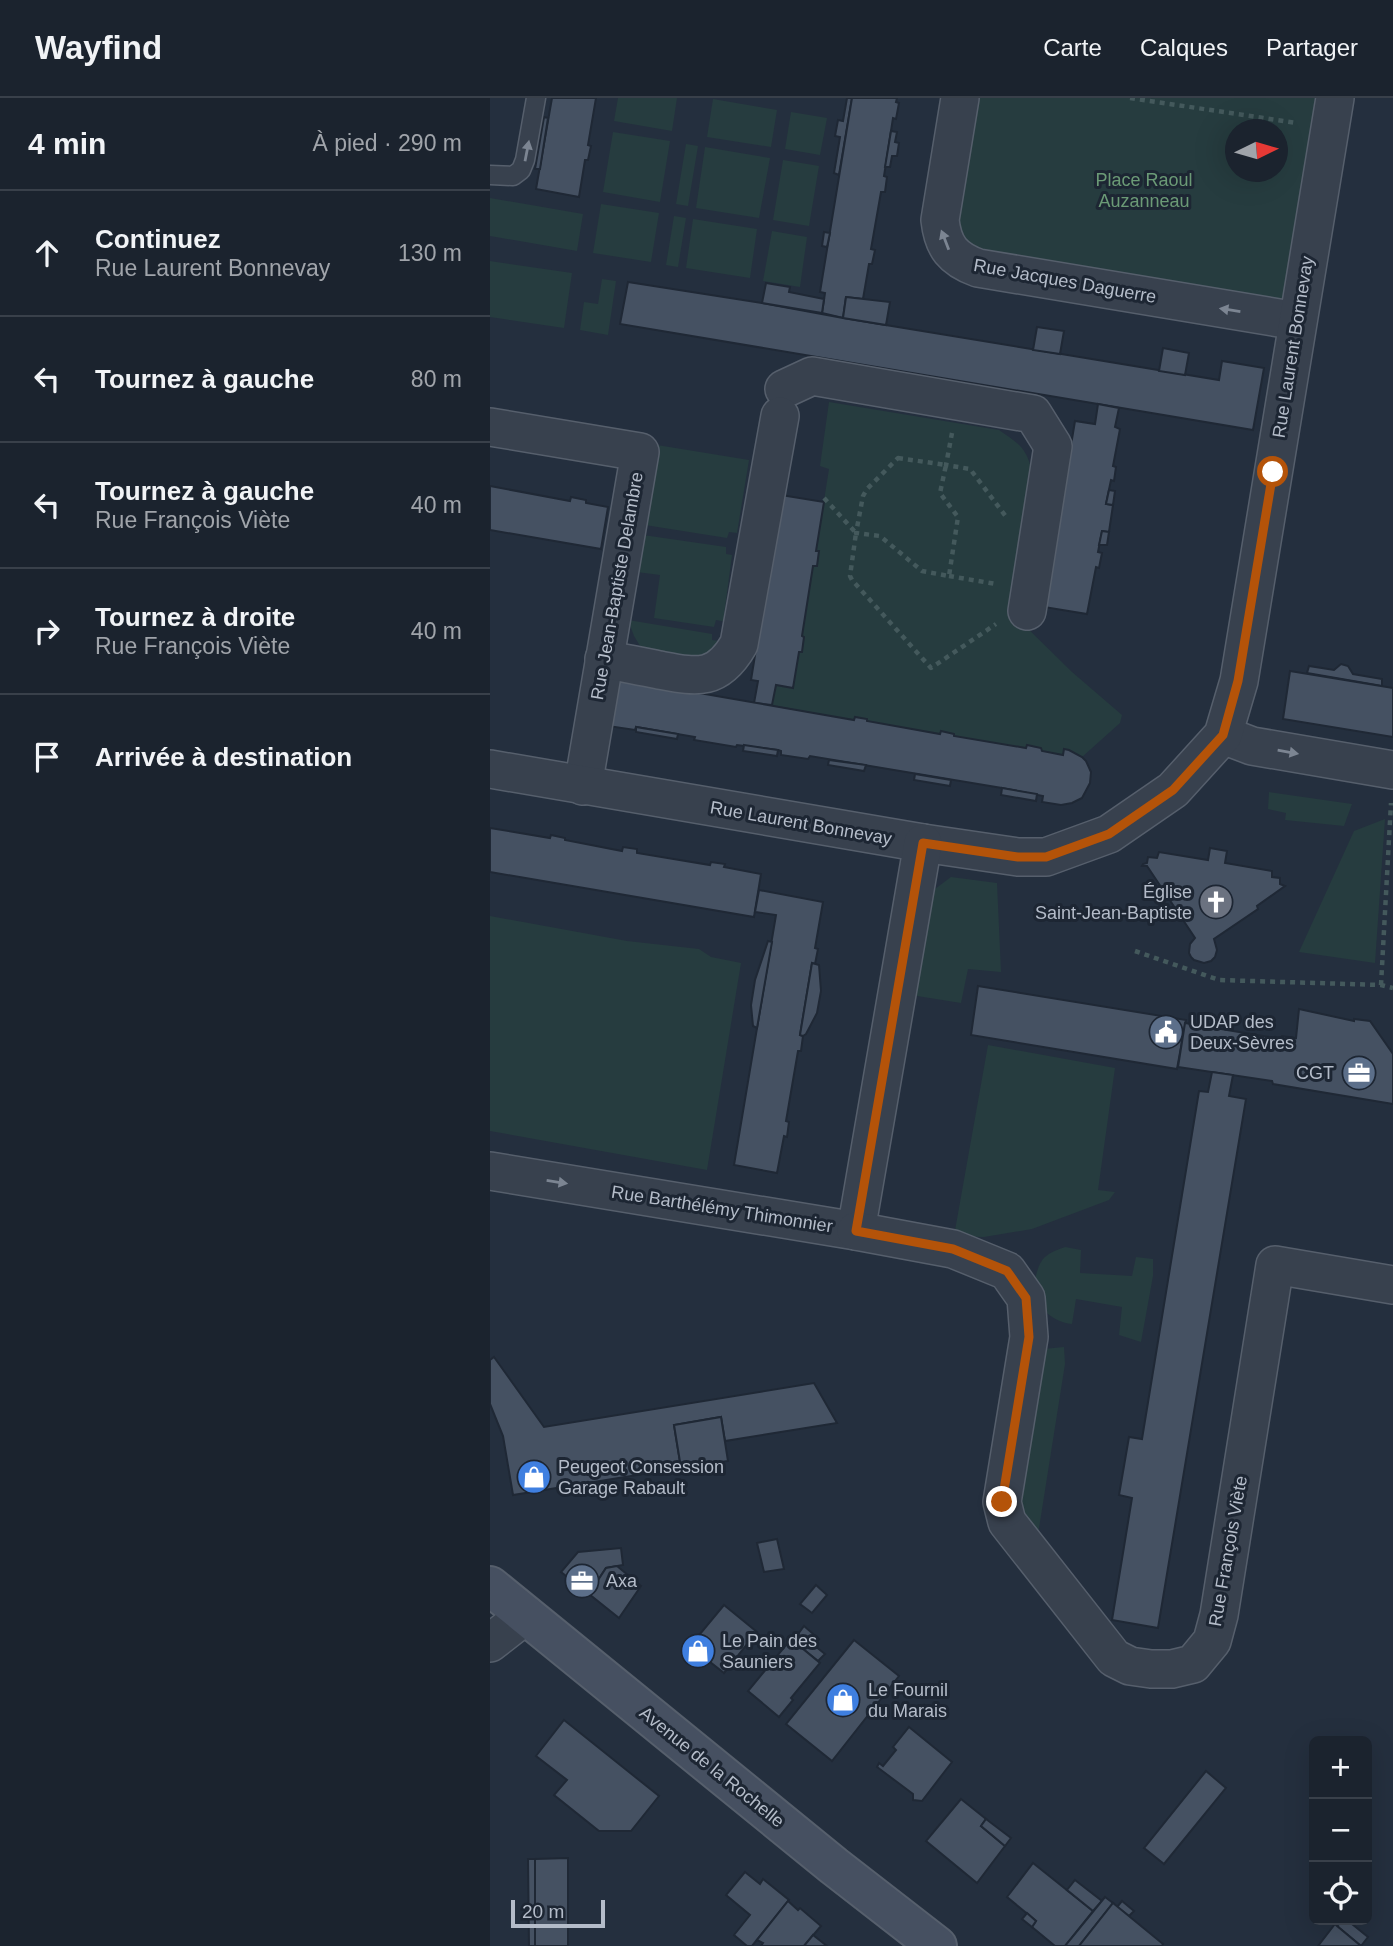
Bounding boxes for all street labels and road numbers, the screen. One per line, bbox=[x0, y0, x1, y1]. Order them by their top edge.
street label: Rue Laurent Bonnevay bbox=[1269, 254, 1317, 440]
street label: Rue Jacques Daguerre bbox=[972, 255, 1158, 307]
street label: Rue Jean-Baptiste Delambre bbox=[587, 470, 647, 702]
street label: Rue Laurent Bonnevay bbox=[709, 797, 893, 849]
street label: Rue Barthélémy Thimonnier bbox=[610, 1182, 834, 1236]
street label: Rue François Viète bbox=[1205, 1474, 1251, 1628]
street label: Avenue de la Rochelle bbox=[636, 1703, 788, 1831]

